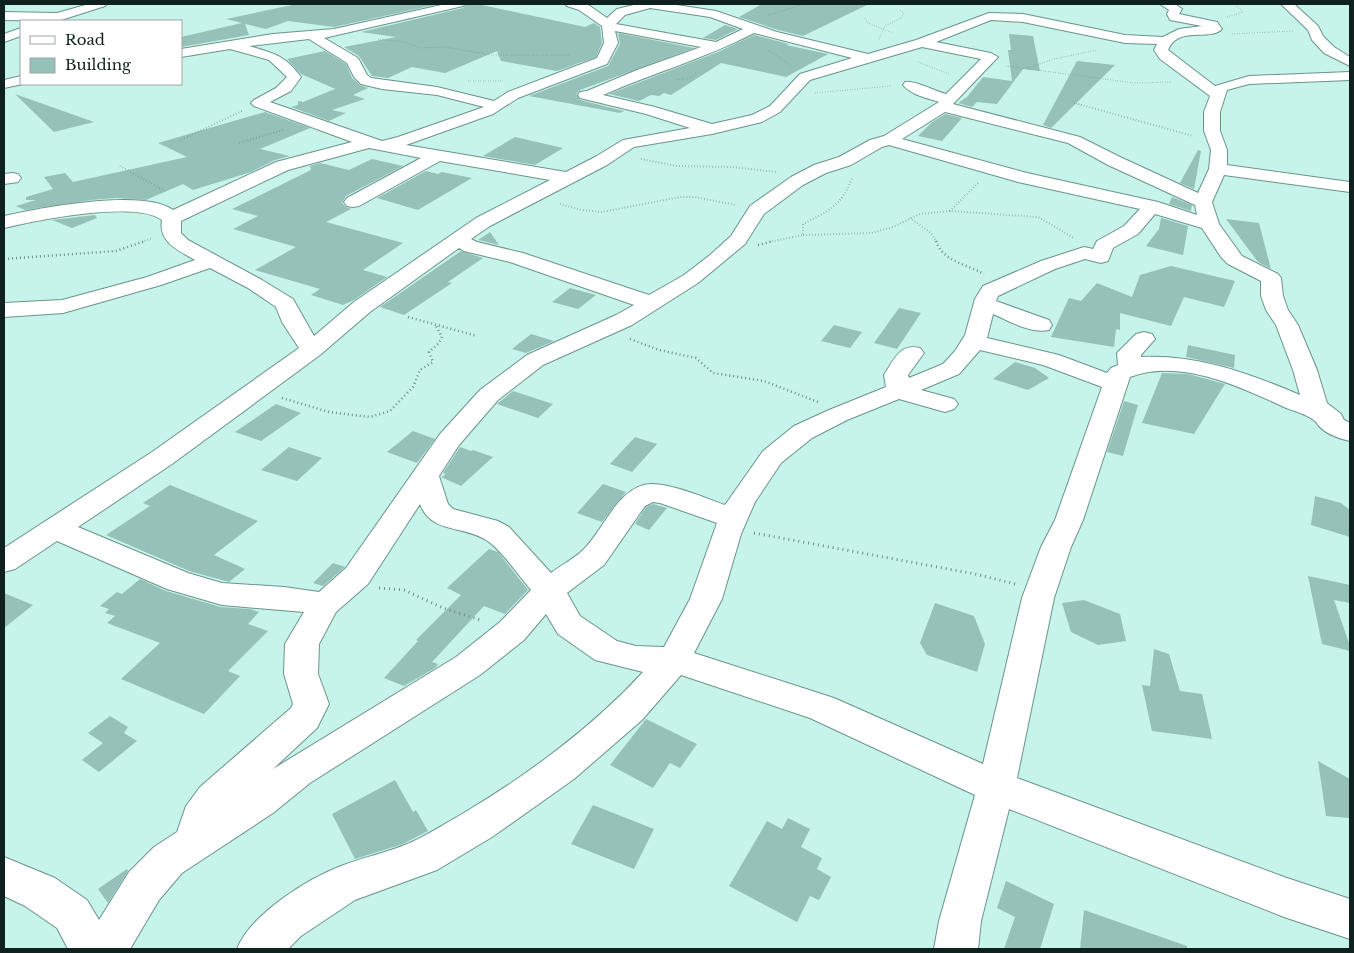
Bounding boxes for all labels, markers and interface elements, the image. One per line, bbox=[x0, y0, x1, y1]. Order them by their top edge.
legend bbox=[20, 20, 182, 85]
text: Road bbox=[65, 30, 105, 49]
text: Building bbox=[65, 55, 132, 74]

